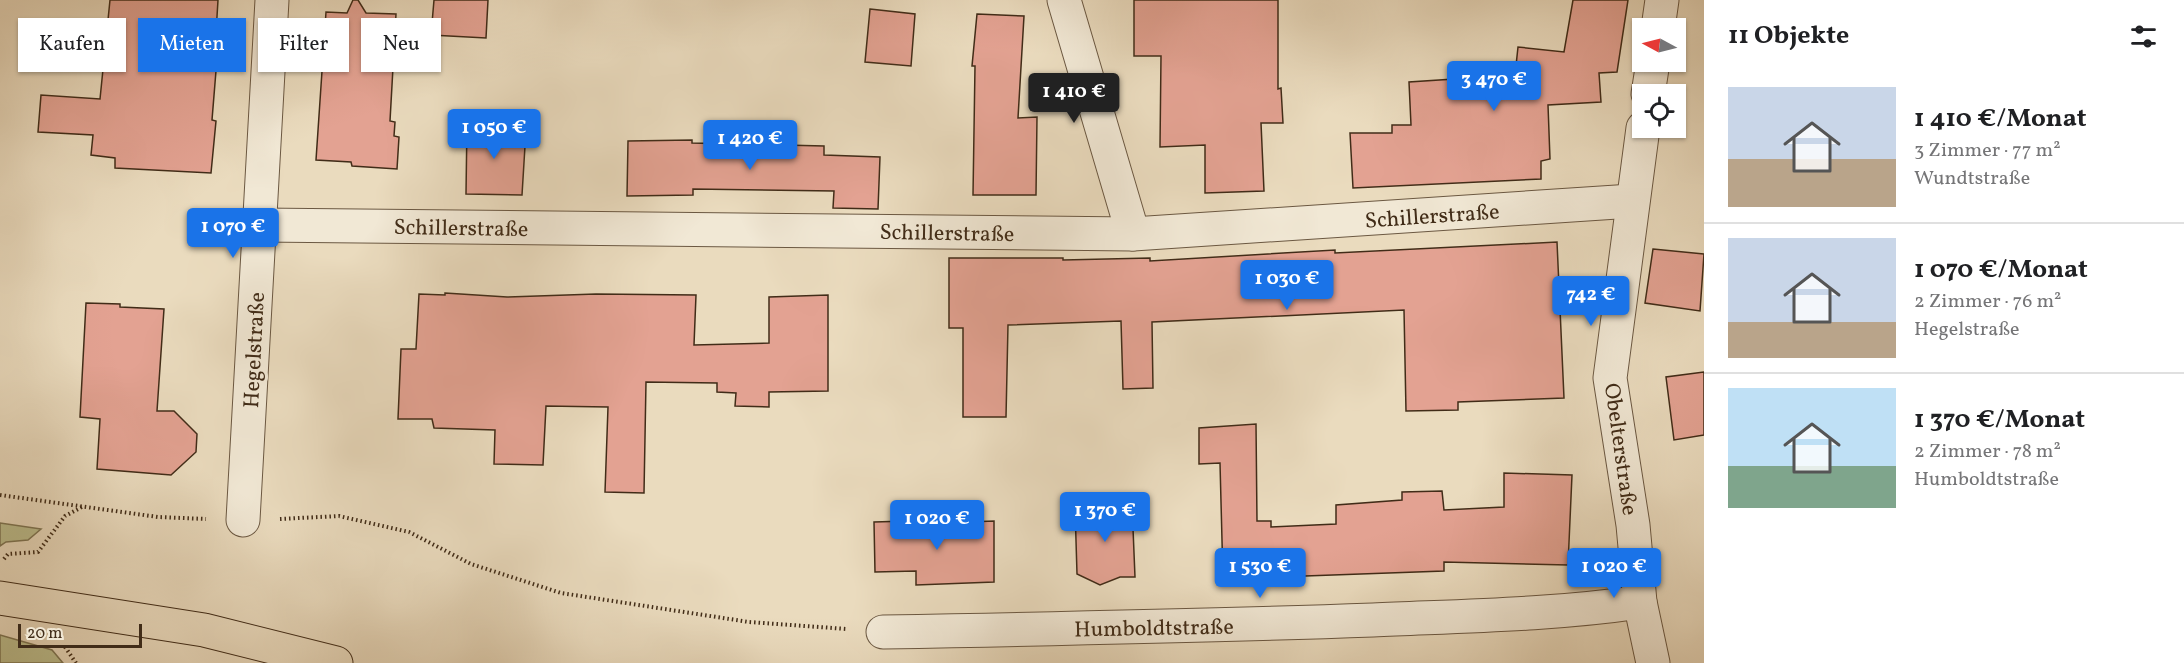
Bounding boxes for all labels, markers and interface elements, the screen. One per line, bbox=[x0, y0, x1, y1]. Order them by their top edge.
chip: Kaufen bbox=[18, 18, 126, 72]
chip: Mieten bbox=[138, 18, 246, 72]
chip: Filter bbox=[258, 18, 349, 72]
chip: Neu bbox=[361, 18, 441, 72]
north arrow bbox=[1632, 18, 1686, 72]
map controls bbox=[1632, 18, 1686, 138]
text: 11 Objekte bbox=[1728, 18, 1849, 54]
icon: filters bbox=[2127, 20, 2160, 53]
pin: 3 470 € bbox=[1439, 61, 1549, 112]
text: 3 470 € bbox=[1461, 66, 1527, 94]
pin: 1 410 € bbox=[1019, 73, 1129, 124]
text: 1 410 € bbox=[1042, 78, 1106, 106]
button: locate bbox=[1632, 84, 1686, 138]
text: 1 410 €/Monat bbox=[1914, 101, 2086, 137]
pin: 1 050 € bbox=[439, 109, 549, 160]
icon: home bbox=[1776, 111, 1848, 183]
text: 1 050 € bbox=[462, 114, 526, 142]
pin: 1 420 € bbox=[695, 120, 805, 171]
text: 1 420 € bbox=[717, 125, 783, 153]
text: 3 Zimmer · 77 m² bbox=[1914, 137, 2061, 165]
text: Wundtstraße bbox=[1914, 165, 2030, 193]
street label: Schillerstraße bbox=[1364, 197, 1501, 238]
pin: 1 070 € bbox=[178, 208, 288, 259]
text: 1 070 € bbox=[201, 213, 265, 241]
street label: Schillerstraße bbox=[393, 213, 529, 246]
street label: Schillerstraße bbox=[879, 218, 1015, 251]
text: 1 070 €/Monat bbox=[1914, 252, 2088, 288]
pin: 1 030 € bbox=[1232, 260, 1342, 311]
icon: home bbox=[1776, 262, 1848, 334]
text: 1 030 € bbox=[1254, 265, 1320, 293]
pin: 742 € bbox=[1549, 276, 1633, 327]
text: 742 € bbox=[1566, 281, 1616, 309]
text: 2 Zimmer · 76 m² bbox=[1914, 288, 2061, 316]
street label: Hegelstraße bbox=[237, 291, 274, 409]
text: Hegelstraße bbox=[1914, 316, 2020, 344]
street label: Obelterstraße bbox=[1595, 381, 1644, 517]
text: 1 370 €/Monat bbox=[1914, 402, 2085, 438]
icon: home bbox=[1776, 412, 1848, 484]
text: 2 Zimmer · 78 m² bbox=[1914, 438, 2061, 466]
text: Humboldtstraße bbox=[1914, 466, 2059, 494]
pin: 1 370 € bbox=[1050, 492, 1160, 543]
text: 1 370 € bbox=[1074, 497, 1136, 525]
pin: 1 020 € bbox=[882, 500, 992, 551]
text: 1 020 € bbox=[904, 505, 970, 533]
pin: 1 530 € bbox=[1205, 548, 1315, 599]
pin: 1 020 € bbox=[1559, 548, 1669, 599]
text: 1 530 € bbox=[1229, 553, 1291, 581]
text: 1 020 € bbox=[1581, 553, 1647, 581]
street label: Humboldtstraße bbox=[1074, 613, 1234, 646]
scale bar bbox=[18, 621, 142, 648]
text: 20 m bbox=[27, 623, 62, 645]

